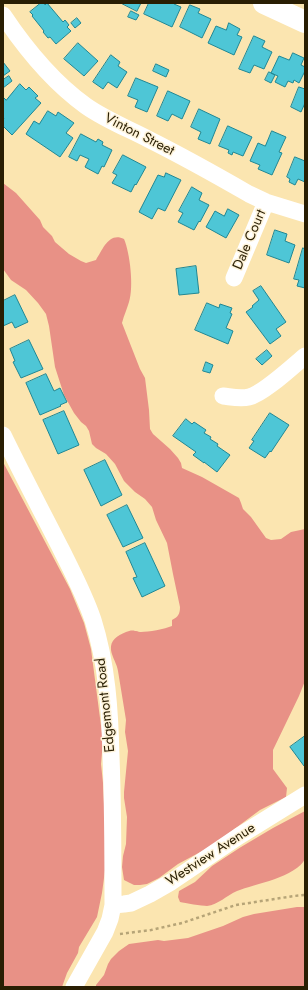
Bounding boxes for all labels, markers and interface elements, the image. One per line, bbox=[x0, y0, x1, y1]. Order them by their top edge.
street label: Vinton Street bbox=[101, 110, 177, 160]
street label: Dale Court bbox=[230, 207, 270, 273]
street label: Edgemont Road bbox=[93, 657, 119, 753]
street label: Westview Avenue bbox=[163, 820, 259, 890]

